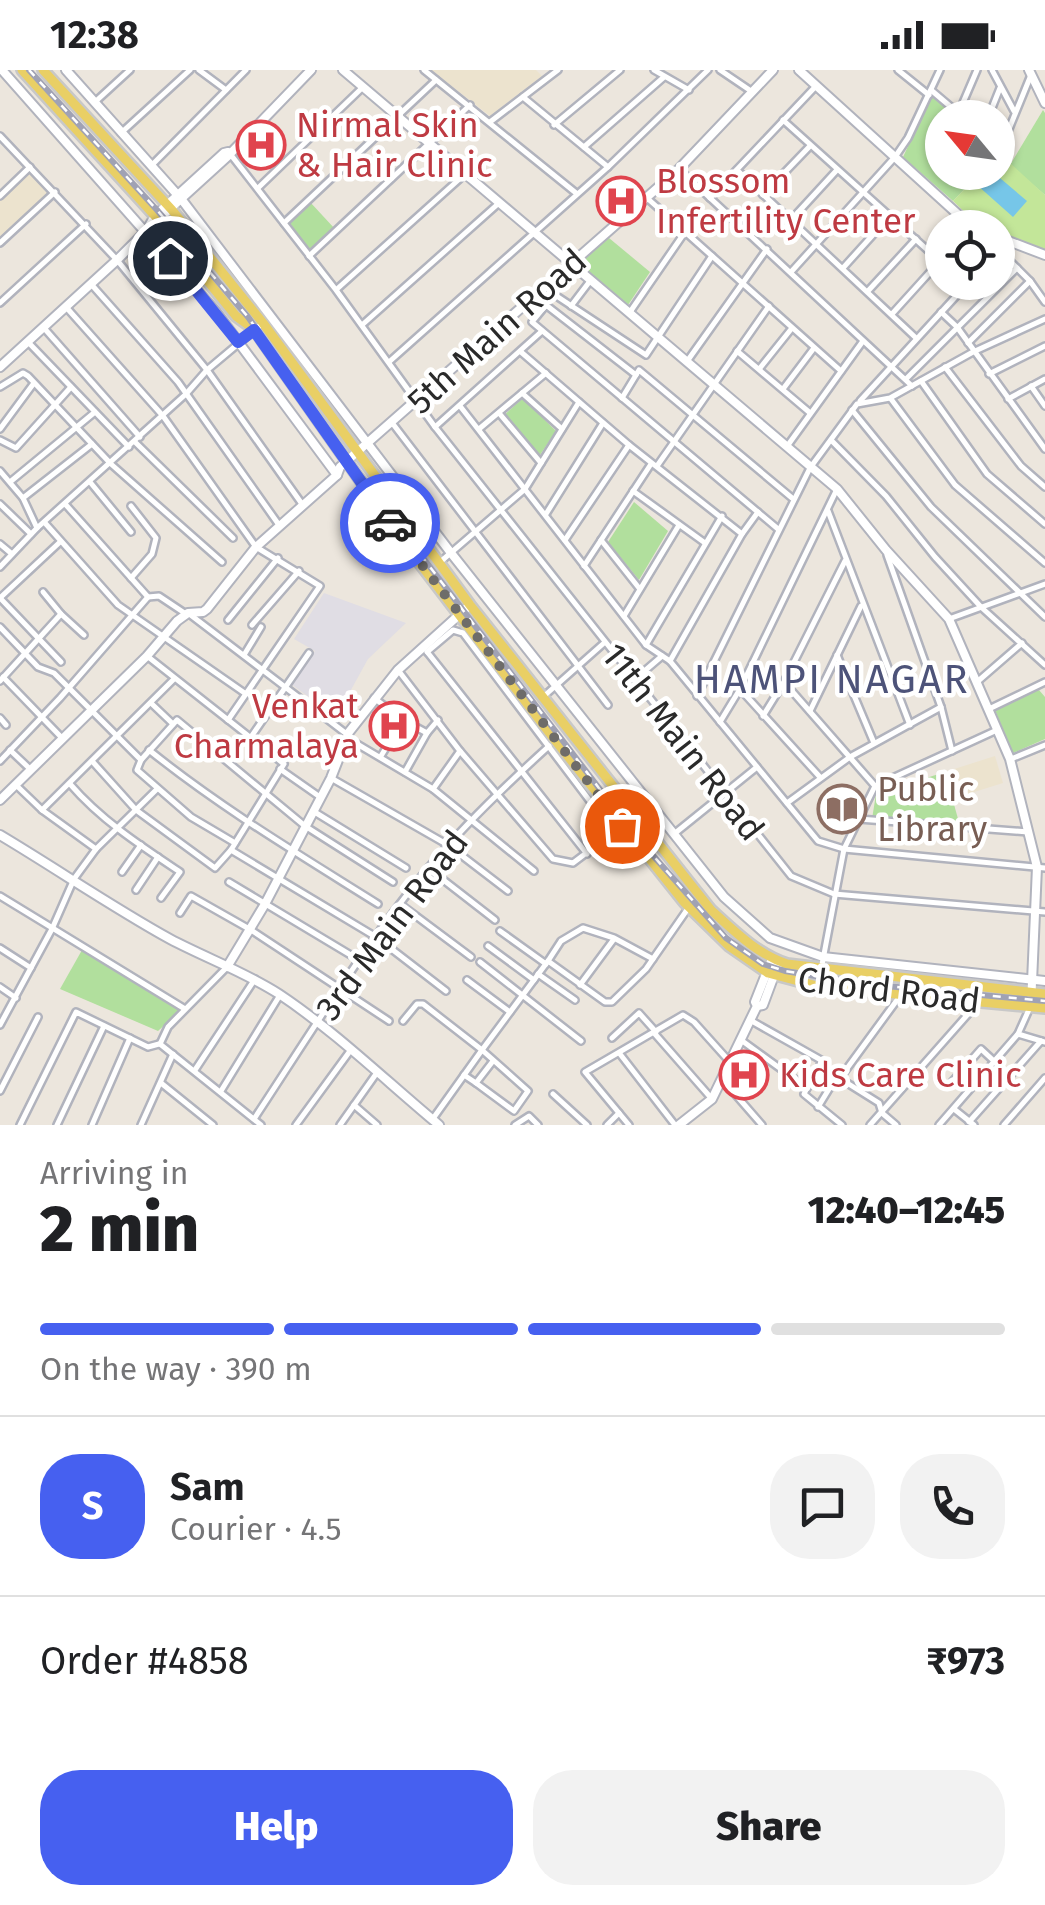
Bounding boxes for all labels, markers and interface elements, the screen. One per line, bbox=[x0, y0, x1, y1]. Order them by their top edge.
text: 12:38 bbox=[50, 12, 139, 58]
north arrow bbox=[925, 100, 1015, 190]
map controls bbox=[925, 100, 1015, 300]
place label: Nirmal Skin & Hair Clinic bbox=[296, 104, 493, 186]
hospital icon: Nirmal Skin & Hair Clinic bbox=[235, 119, 287, 171]
place label: Blossom Infertility Center bbox=[656, 160, 916, 242]
hospital icon: Blossom Infertility Center bbox=[595, 175, 647, 227]
button: locate bbox=[925, 210, 1015, 300]
pin bbox=[128, 216, 213, 301]
icon: home bbox=[143, 231, 198, 286]
street label: 5th Main Road bbox=[399, 240, 595, 422]
courier bbox=[340, 473, 440, 573]
icon: car bbox=[363, 496, 418, 551]
street label: 11th Main Road bbox=[593, 635, 773, 849]
district label: HAMPI NAGAR bbox=[694, 656, 970, 704]
place label: Venkat Charmalaya bbox=[174, 685, 359, 767]
hospital icon: Venkat Charmalaya bbox=[368, 700, 420, 752]
place label: Public Library bbox=[877, 768, 987, 850]
library icon: Public Library bbox=[816, 783, 868, 835]
pin bbox=[580, 784, 665, 869]
icon: bag bbox=[595, 799, 650, 854]
street label: 3rd Main Road bbox=[307, 822, 477, 1028]
street label: Chord Road bbox=[795, 958, 983, 1022]
hospital icon: Kids Care Clinic bbox=[718, 1049, 770, 1101]
place label: Kids Care Clinic bbox=[779, 1054, 1022, 1096]
text: Arriving in bbox=[40, 1154, 188, 1192]
text: 12:40–12:45 bbox=[808, 1187, 1005, 1233]
text: 2 min bbox=[40, 1190, 199, 1268]
text: On the way · 390 m bbox=[40, 1350, 312, 1388]
button: chat bbox=[770, 1454, 875, 1559]
button: phone bbox=[900, 1454, 1005, 1559]
text: Sam bbox=[170, 1464, 245, 1510]
text: S bbox=[82, 1483, 103, 1529]
text: Courier · 4.5 bbox=[170, 1510, 341, 1548]
text: Order #4858 bbox=[40, 1638, 249, 1684]
text: ₹973 bbox=[926, 1638, 1005, 1684]
button: Help bbox=[40, 1770, 513, 1885]
button: Share bbox=[533, 1770, 1005, 1885]

